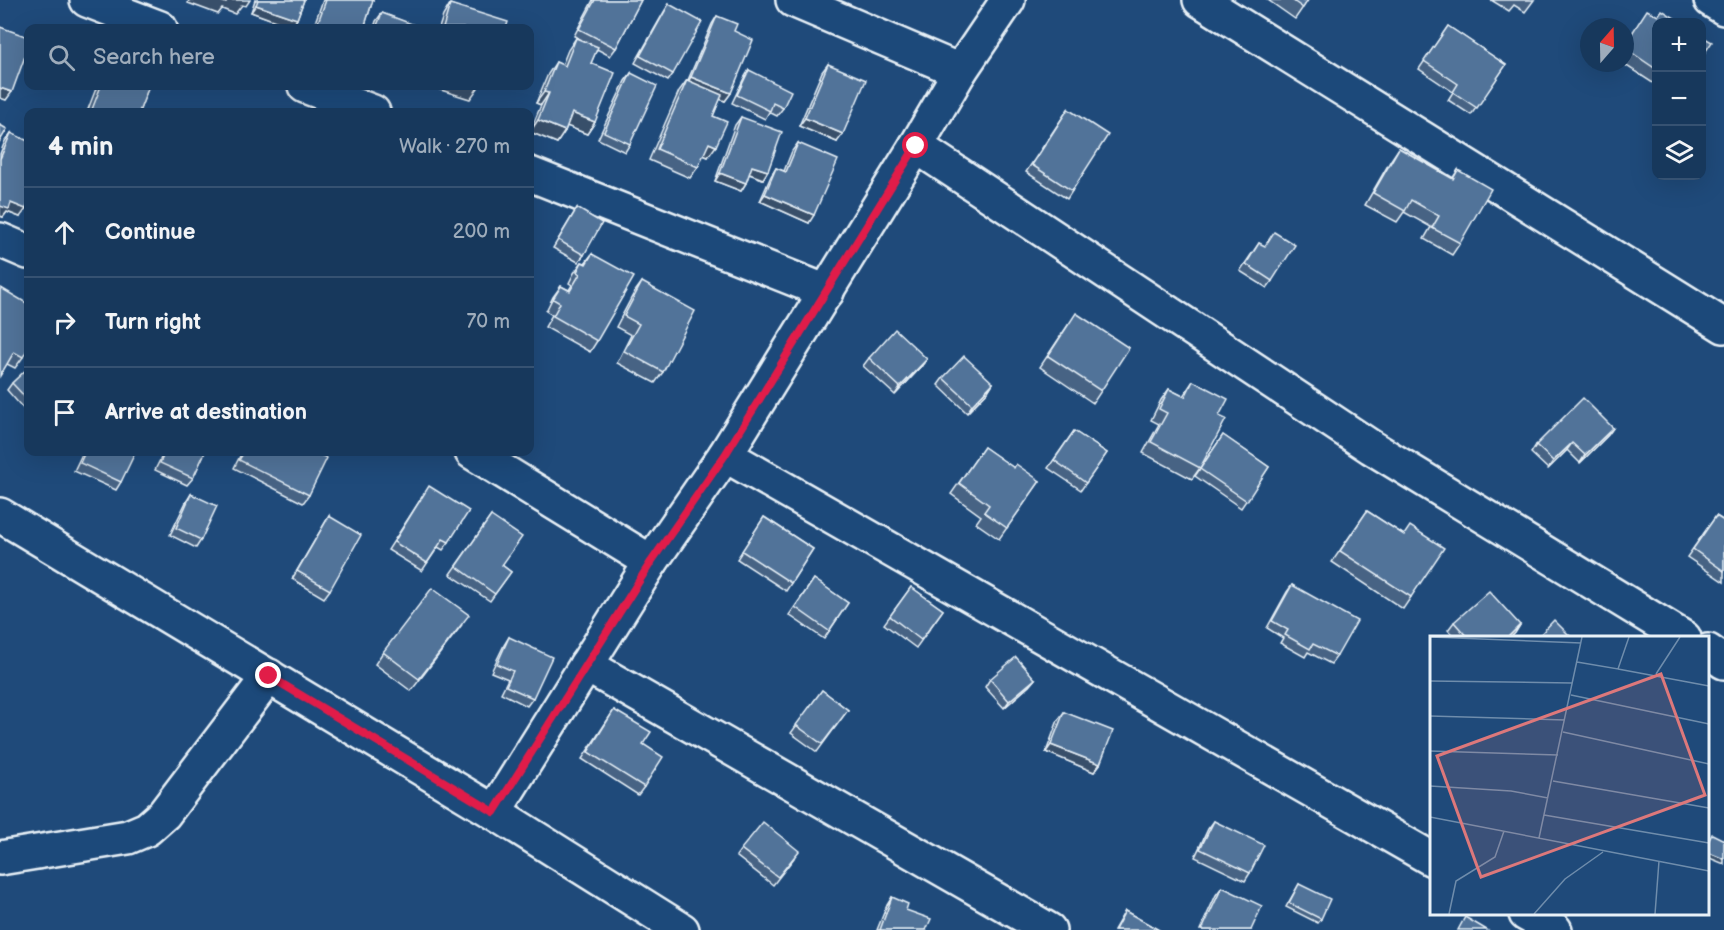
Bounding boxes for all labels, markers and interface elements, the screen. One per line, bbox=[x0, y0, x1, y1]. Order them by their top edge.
north arrow bbox=[1580, 18, 1634, 72]
map controls bbox=[1652, 18, 1706, 180]
button: + bbox=[1652, 18, 1706, 72]
search box bbox=[24, 24, 534, 90]
icon: search bbox=[45, 41, 78, 74]
text: Search here bbox=[93, 44, 215, 71]
button: − bbox=[1652, 72, 1706, 126]
button: layers bbox=[1652, 126, 1706, 180]
text: 4 min bbox=[48, 132, 113, 163]
route start bbox=[902, 132, 928, 158]
text: Walk · 270 m bbox=[399, 135, 510, 159]
icon: ahead bbox=[48, 216, 81, 249]
text: Continue bbox=[105, 219, 195, 246]
text: 200 m bbox=[453, 220, 510, 244]
icon: right bbox=[48, 306, 81, 339]
text: Turn right bbox=[105, 309, 201, 336]
text: 70 m bbox=[466, 310, 510, 334]
icon: arrive bbox=[48, 396, 81, 429]
text: Arrive at destination bbox=[105, 399, 307, 426]
inset map bbox=[1430, 636, 1709, 915]
route end bbox=[255, 662, 281, 688]

